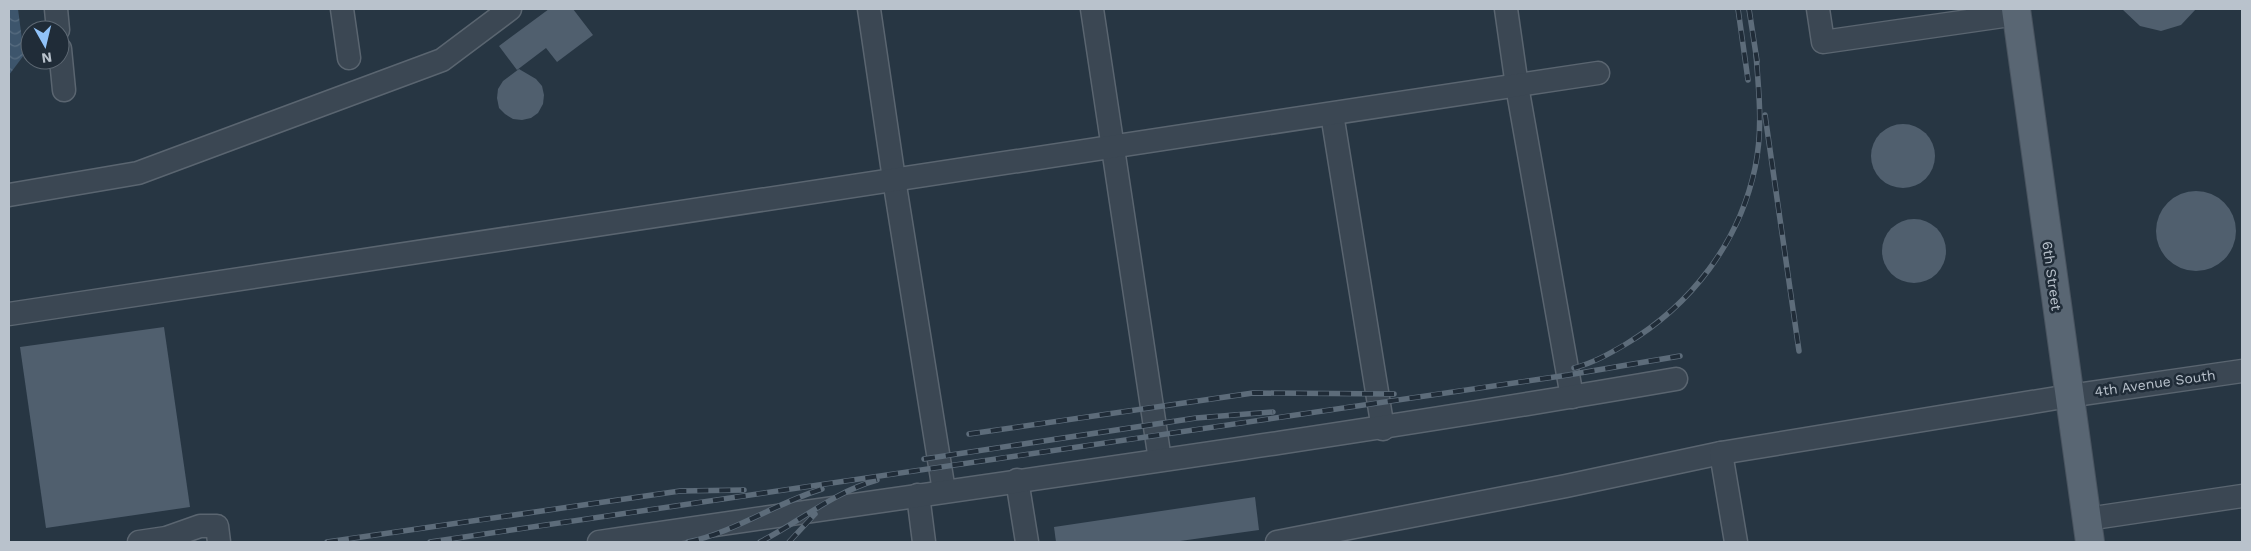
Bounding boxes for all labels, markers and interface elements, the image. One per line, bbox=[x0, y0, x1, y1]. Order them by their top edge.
north arrow bbox=[20, 20, 70, 70]
text: N bbox=[41, 49, 53, 67]
street label: 6th Street bbox=[2039, 240, 2065, 312]
street label: 4th Avenue South bbox=[2093, 367, 2217, 399]

